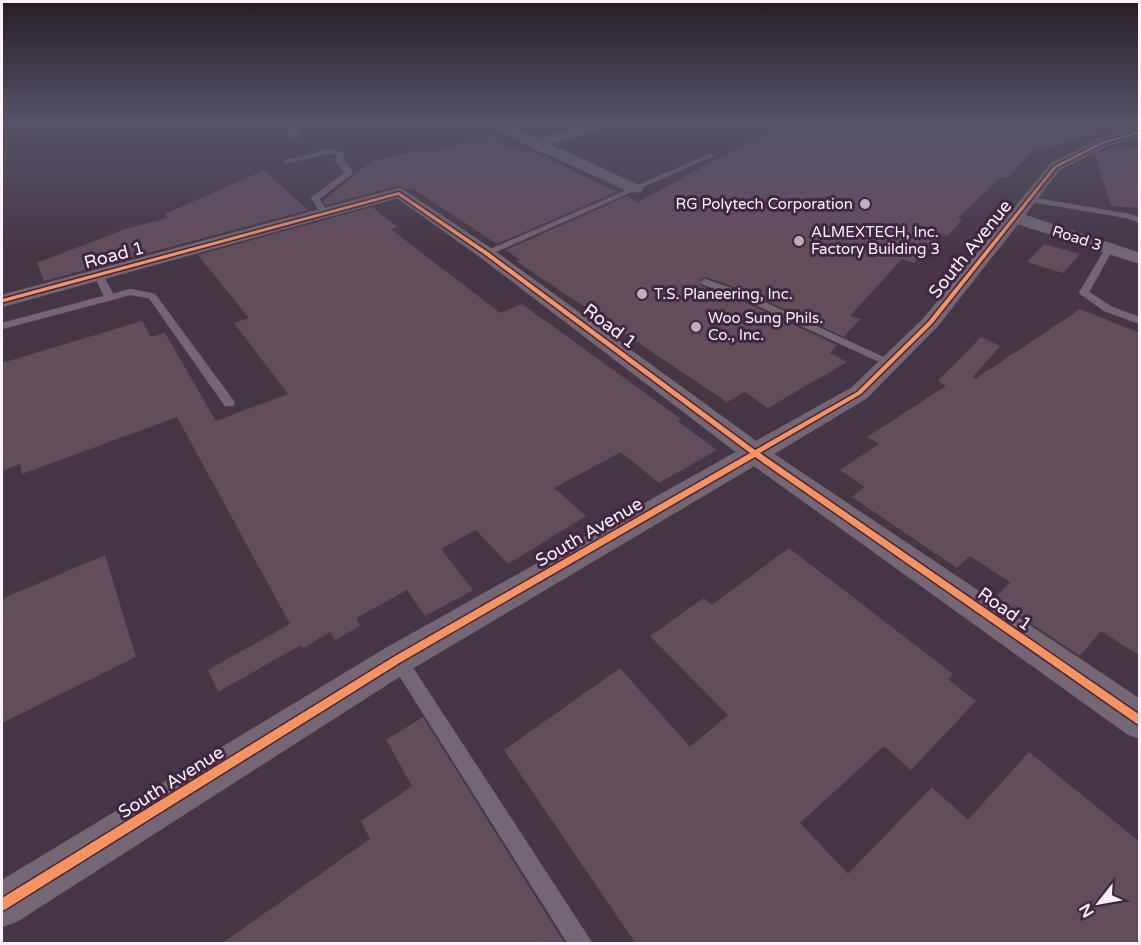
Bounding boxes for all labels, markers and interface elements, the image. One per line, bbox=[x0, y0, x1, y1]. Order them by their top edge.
place label: RG Polytech Corporation bbox=[675, 195, 853, 213]
street label: South Avenue bbox=[924, 195, 1016, 303]
marker: RG Polytech Corporation bbox=[858, 197, 872, 211]
street label: Road 3 bbox=[1050, 222, 1104, 254]
place label: ALMEXTECH, Inc. Factory Building 3 bbox=[811, 223, 940, 258]
marker: ALMEXTECH, Inc. Factory Building 3 bbox=[792, 234, 806, 248]
street label: Road 1 bbox=[82, 236, 146, 274]
place label: T.S. Planeering, Inc. bbox=[654, 285, 793, 303]
marker: T.S. Planeering, Inc. bbox=[635, 287, 649, 301]
street label: Road 1 bbox=[579, 299, 641, 353]
place label: Woo Sung Phils. Co., Inc. bbox=[708, 309, 823, 344]
marker: Woo Sung Phils. Co., Inc. bbox=[689, 320, 703, 334]
street label: South Avenue bbox=[532, 492, 646, 572]
street label: Road 1 bbox=[974, 582, 1036, 636]
street label: South Avenue bbox=[114, 741, 228, 823]
north arrow bbox=[1069, 873, 1129, 933]
text: N bbox=[1075, 900, 1099, 921]

